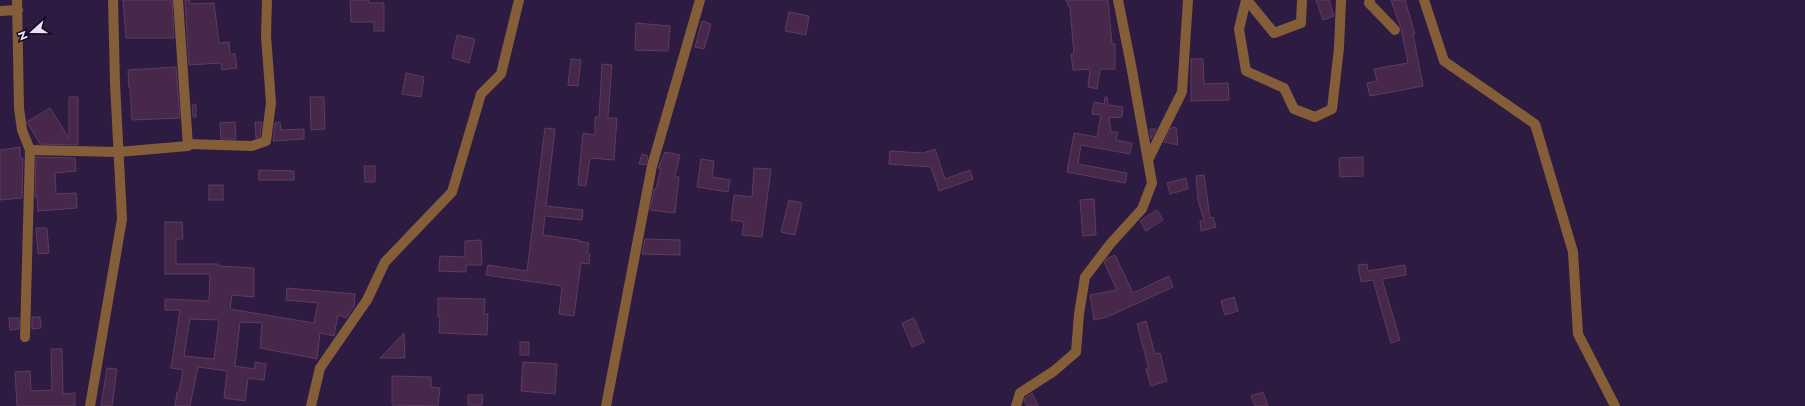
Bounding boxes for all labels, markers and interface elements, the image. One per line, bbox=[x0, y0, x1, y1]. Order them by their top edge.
north arrow bbox=[12, 12, 52, 52]
text: N bbox=[14, 29, 32, 43]

